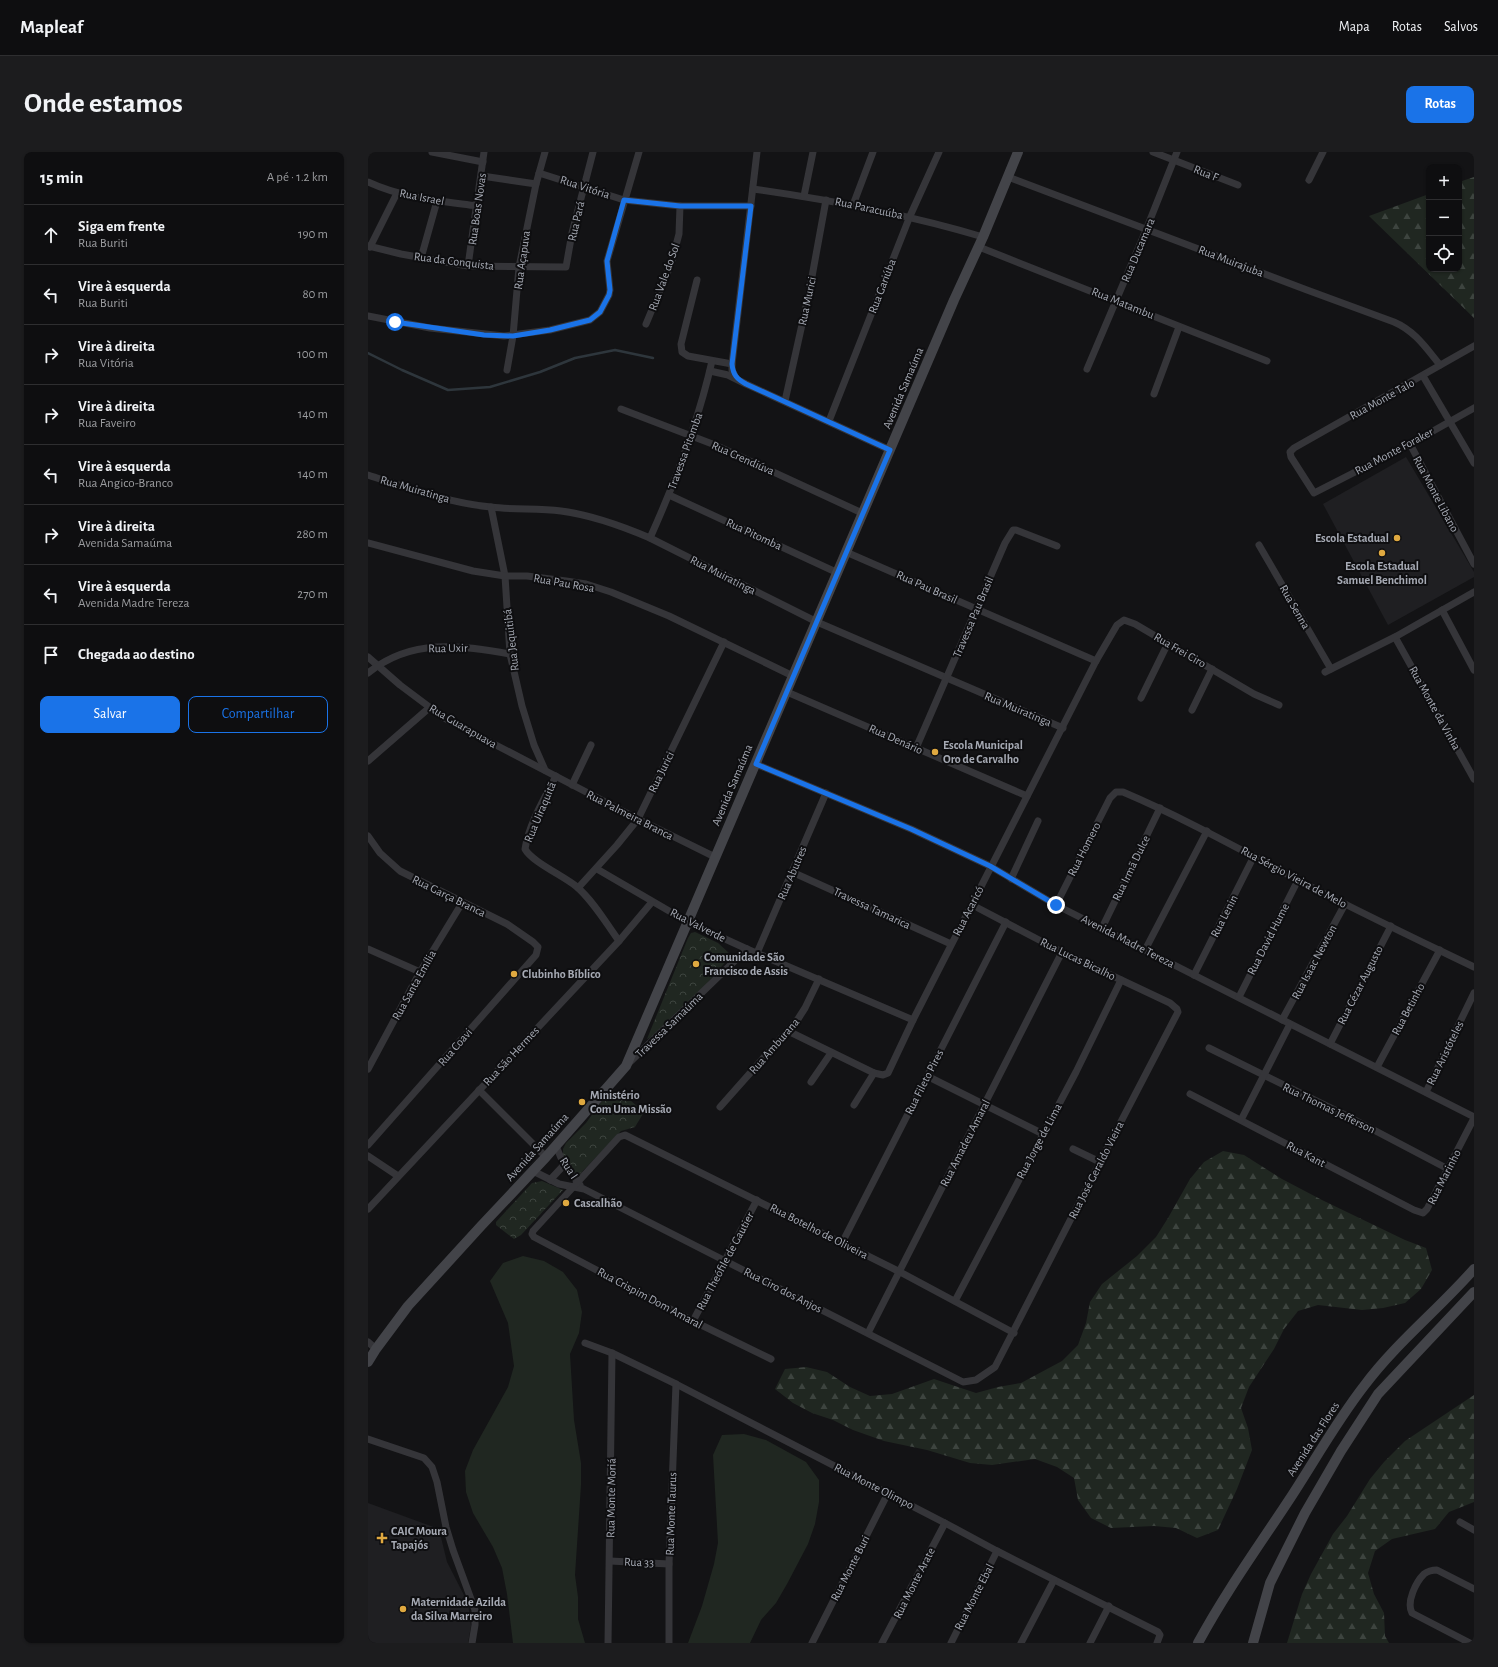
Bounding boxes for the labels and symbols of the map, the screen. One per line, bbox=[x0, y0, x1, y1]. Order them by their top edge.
street label: Rua F bbox=[1192, 163, 1221, 184]
street label: Rua Boas Novas bbox=[466, 172, 488, 246]
street label: Rua Vitória bbox=[559, 173, 612, 201]
street label: Rua Israel bbox=[399, 187, 445, 207]
street label: Rua Paracuúba bbox=[834, 195, 905, 221]
street label: Rua Pará bbox=[566, 199, 587, 242]
street label: Rua Ducamara bbox=[1119, 216, 1157, 284]
street label: Rua Açapuva bbox=[512, 229, 532, 290]
street label: Rua Vale do Sol bbox=[646, 242, 682, 312]
street label: Rua Muirajuba bbox=[1196, 243, 1266, 280]
street label: Rua da Conquista bbox=[413, 250, 495, 272]
street label: Rua Gariúba bbox=[866, 257, 898, 315]
street label: Rua Murici bbox=[796, 275, 818, 327]
street label: Rua Matambu bbox=[1090, 285, 1156, 321]
route start bbox=[386, 313, 404, 331]
street label: Avenida Samaúma bbox=[880, 345, 926, 430]
street label: Rua Monte Talo bbox=[1348, 376, 1416, 422]
street label: Travessa Pitomba bbox=[666, 410, 705, 491]
street label: Rua Monte Foraker bbox=[1353, 425, 1435, 477]
street label: Rua Crendiúva bbox=[710, 439, 777, 477]
street label: Rua Monte Libano bbox=[1411, 454, 1461, 534]
street label: Rua Muiratinga bbox=[379, 473, 452, 505]
street label: Rua Pitomba bbox=[724, 516, 784, 552]
place label: Escola Estadual bbox=[1315, 532, 1389, 544]
marker: Escola Estadual bbox=[1392, 533, 1402, 543]
marker: Escola Estadual Samuel Benchimol bbox=[1377, 548, 1387, 558]
street label: Rua Muiratinga bbox=[688, 553, 758, 597]
place label: Escola Estadual Samuel Benchimol bbox=[1337, 560, 1427, 586]
street label: Rua Pau Brasil bbox=[895, 568, 959, 606]
street label: Rua Pau Rosa bbox=[533, 572, 596, 594]
street label: Travessa Pau Brasil bbox=[951, 575, 995, 659]
street label: Rua Senna bbox=[1278, 583, 1313, 632]
street label: Rua Jequitibá bbox=[501, 608, 521, 672]
street label: Rua Frei Ciro bbox=[1152, 630, 1208, 670]
street label: Rua Uxir bbox=[428, 642, 468, 654]
street label: Rua Monte da Vinha bbox=[1407, 664, 1463, 752]
street label: Rua Muiratinga bbox=[983, 689, 1054, 729]
street label: Rua Guarapuava bbox=[427, 702, 499, 750]
street label: Rua Denário bbox=[867, 722, 925, 756]
place label: Escola Municipal Oro de Carvalho bbox=[943, 739, 1023, 765]
street label: Avenida Samaúma bbox=[709, 742, 755, 827]
marker: Escola Municipal Oro de Carvalho bbox=[930, 747, 940, 757]
street label: Rua Jurici bbox=[646, 750, 676, 794]
street label: Rua Uiraquitã bbox=[522, 780, 558, 844]
street label: Rua Palmeira Branca bbox=[585, 788, 676, 842]
street label: Rua Homero bbox=[1065, 820, 1103, 878]
street label: Rua Irmã Dulce bbox=[1110, 833, 1152, 903]
street label: Rua Abutres bbox=[775, 844, 809, 902]
street label: Rua Sérgio Vieira de Melo bbox=[1239, 844, 1349, 910]
street label: Rua Garça Branca bbox=[410, 873, 488, 919]
street label: Rua Acaricó bbox=[950, 884, 986, 938]
street label: Travessa Tamarica bbox=[832, 885, 913, 931]
street label: Rua Lenin bbox=[1208, 893, 1240, 939]
route end bbox=[1047, 896, 1065, 914]
street label: Rua David Hume bbox=[1245, 901, 1291, 977]
street label: Rua Valverde bbox=[668, 906, 728, 944]
street label: Avenida Madre Tereza bbox=[1079, 912, 1177, 970]
street label: Rua Isaac Newton bbox=[1289, 923, 1339, 1001]
street label: Rua Lucas Bicalho bbox=[1038, 936, 1118, 982]
street label: Rua Cézar Augusto bbox=[1335, 944, 1385, 1026]
street label: Rua Santa Emília bbox=[390, 948, 438, 1022]
place label: Comunidade São Francisco de Assis bbox=[704, 951, 788, 977]
marker: Comunidade São Francisco de Assis bbox=[691, 959, 701, 969]
place label: Clubinho Bíblico bbox=[522, 968, 601, 980]
marker: Clubinho Bíblico bbox=[509, 969, 519, 979]
street label: Rua Betinho bbox=[1389, 981, 1427, 1037]
street label: Travessa Samaúma bbox=[633, 990, 705, 1060]
street label: Rua Amburana bbox=[747, 1015, 802, 1076]
street label: Rua Aristóteles bbox=[1424, 1019, 1466, 1087]
street label: Rua São Hermes bbox=[481, 1024, 541, 1088]
street label: Rua Coavi bbox=[436, 1026, 474, 1068]
street label: Rua Fileto Pires bbox=[902, 1048, 946, 1116]
street label: Rua Thomas Jefferson bbox=[1281, 1080, 1377, 1136]
place label: Ministério Com Uma Missão bbox=[590, 1089, 672, 1115]
marker: Ministério Com Uma Missão bbox=[577, 1097, 587, 1107]
street label: Rua Amadeu Amaral bbox=[938, 1098, 992, 1188]
street label: Rua Jorge de Lima bbox=[1014, 1101, 1064, 1181]
street label: Avenida Samaúma bbox=[503, 1110, 571, 1183]
street label: Rua José Geraldo Vieira bbox=[1066, 1119, 1126, 1221]
street label: Rua Kant bbox=[1285, 1139, 1327, 1169]
street label: Rua Marinho bbox=[1425, 1147, 1463, 1206]
street label: Rua I bbox=[558, 1155, 580, 1181]
place label: Cascalhão bbox=[574, 1197, 622, 1209]
marker: Cascalhão bbox=[561, 1198, 571, 1208]
street label: Rua Botelho de Oliveira bbox=[768, 1201, 870, 1261]
street label: Rua Theófile de Gautier bbox=[694, 1210, 756, 1312]
street label: Rua Crispim Dom Amaral bbox=[595, 1265, 705, 1331]
street label: Rua Ciro dos Anjos bbox=[742, 1265, 824, 1316]
street label: Avenida das Flores bbox=[1285, 1400, 1341, 1478]
street label: Rua Monte Moriá bbox=[604, 1458, 618, 1538]
street label: Rua Monte Olimpo bbox=[832, 1461, 916, 1511]
street label: Rua Monte Taurus bbox=[664, 1472, 678, 1556]
place label: CAIC Moura Tapajós bbox=[391, 1525, 447, 1552]
marker: CAIC Moura Tapajós bbox=[376, 1532, 388, 1544]
street label: Rua Monte Buri bbox=[828, 1533, 872, 1603]
street label: Rua Monte Arate bbox=[891, 1546, 937, 1620]
street label: Rua 33 bbox=[624, 1555, 654, 1569]
street label: Rua Monte Ebal bbox=[952, 1562, 996, 1632]
place label: Maternidade Azilda da Silva Marreiro bbox=[411, 1596, 506, 1622]
marker: Maternidade Azilda da Silva Marreiro bbox=[398, 1604, 408, 1614]

